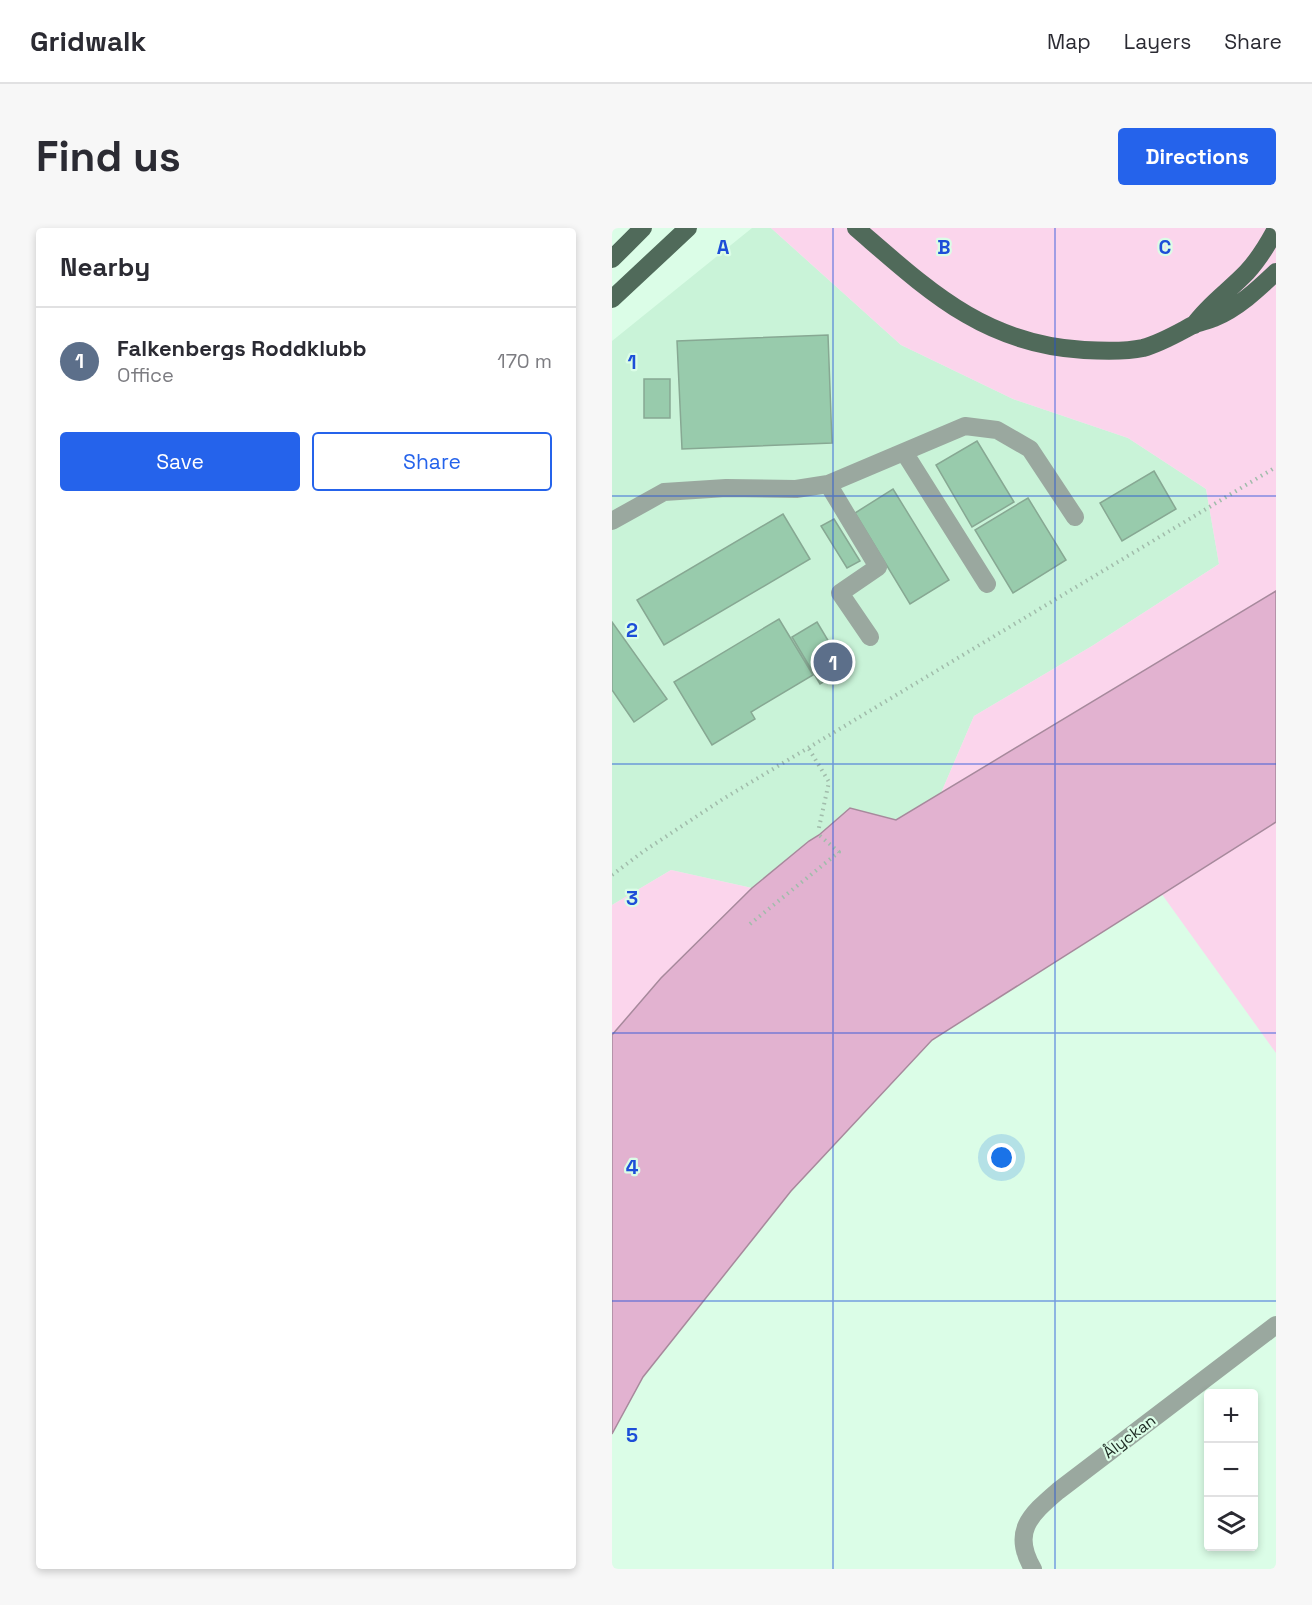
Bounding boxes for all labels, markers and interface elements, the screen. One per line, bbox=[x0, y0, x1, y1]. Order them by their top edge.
text: Gridwalk bbox=[30, 23, 146, 59]
text: Map bbox=[1047, 28, 1091, 55]
text: Layers bbox=[1124, 28, 1191, 55]
text: Share bbox=[1224, 28, 1282, 55]
button: Directions bbox=[1118, 128, 1276, 185]
text: Find us bbox=[36, 130, 181, 183]
text: A bbox=[717, 234, 730, 260]
text: B bbox=[937, 234, 951, 260]
text: C bbox=[1159, 234, 1172, 260]
text: Nearby bbox=[60, 250, 150, 284]
text: Falkenbergs Roddklubb bbox=[117, 334, 367, 362]
text: 1 bbox=[75, 348, 84, 374]
text: 170 m bbox=[497, 348, 552, 374]
text: 1 bbox=[627, 349, 637, 375]
text: Office bbox=[117, 362, 174, 388]
button: Save bbox=[60, 432, 300, 491]
button: Share bbox=[312, 432, 552, 491]
text: 2 bbox=[626, 617, 638, 643]
pin: 1 bbox=[814, 640, 852, 684]
text: 3 bbox=[626, 885, 638, 911]
your location bbox=[987, 1143, 1016, 1172]
text: 4 bbox=[626, 1154, 639, 1180]
map controls bbox=[1204, 1389, 1258, 1551]
button: + bbox=[1204, 1389, 1258, 1443]
street label: Ålyckan bbox=[1099, 1410, 1160, 1463]
text: 5 bbox=[626, 1422, 638, 1448]
button: − bbox=[1204, 1443, 1258, 1497]
button: layers bbox=[1204, 1497, 1258, 1551]

